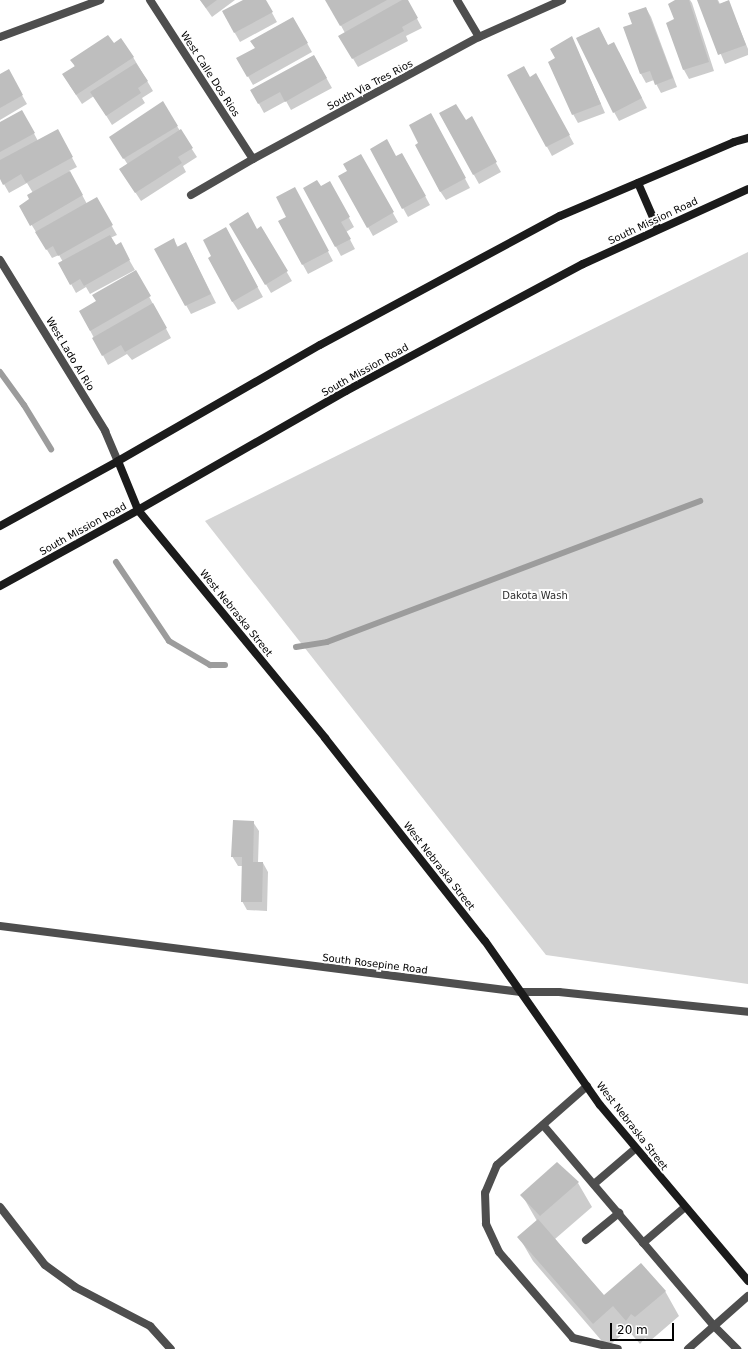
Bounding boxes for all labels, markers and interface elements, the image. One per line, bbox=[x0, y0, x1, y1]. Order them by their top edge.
street label: West Calle Dos Rios bbox=[178, 29, 242, 119]
street label: South Via Tres Rios bbox=[325, 57, 415, 113]
street label: South Mission Road bbox=[606, 195, 700, 247]
street label: West Lado Al Rio bbox=[43, 315, 97, 393]
street label: South Mission Road bbox=[319, 341, 411, 399]
street label: South Mission Road bbox=[37, 500, 129, 558]
street label: West Nebraska Street bbox=[197, 567, 275, 659]
park label: Dakota Wash bbox=[502, 590, 568, 602]
street label: West Nebraska Street bbox=[401, 820, 477, 912]
street label: South Rosepine Road bbox=[322, 952, 428, 976]
street label: West Nebraska Street bbox=[594, 1080, 670, 1172]
scale bar bbox=[612, 1315, 676, 1341]
text: 20 m bbox=[617, 1323, 648, 1337]

